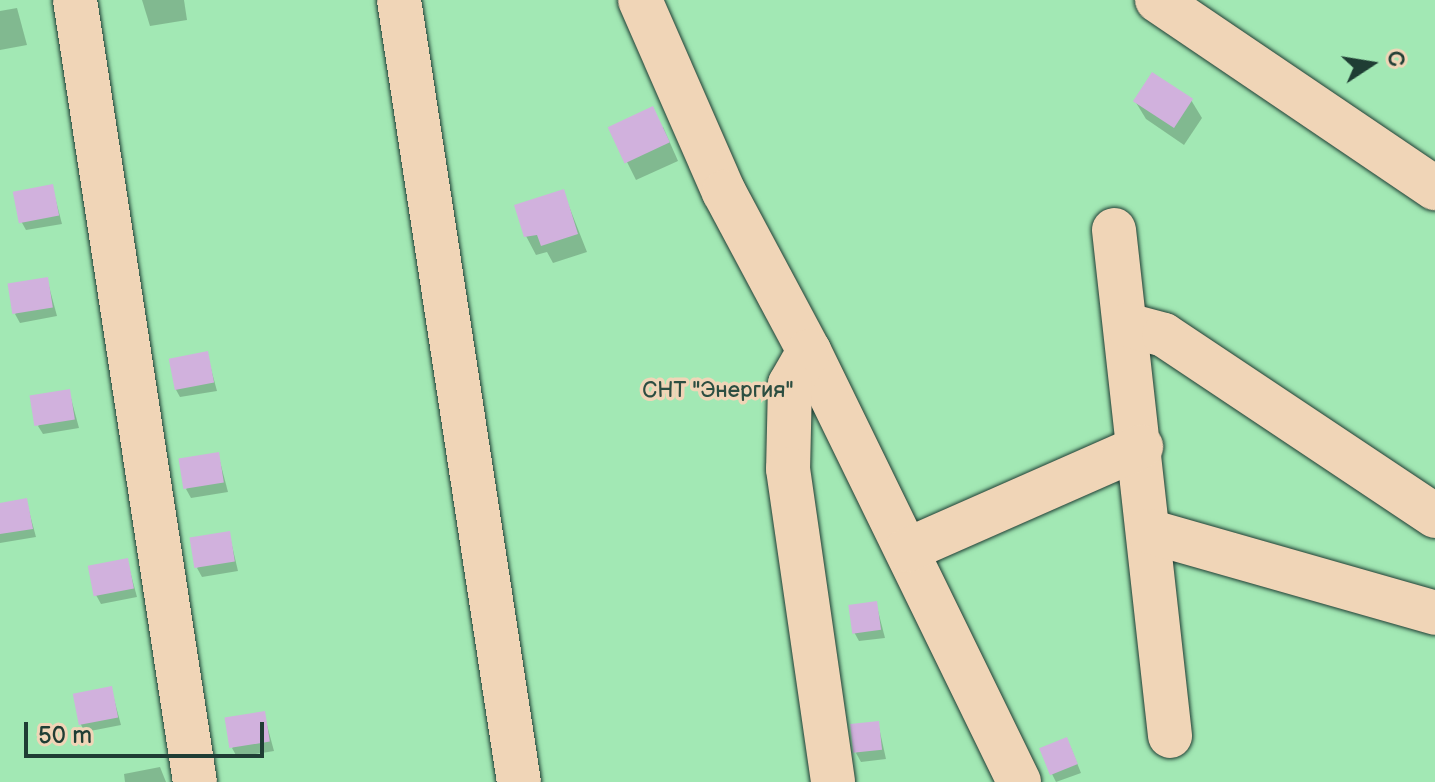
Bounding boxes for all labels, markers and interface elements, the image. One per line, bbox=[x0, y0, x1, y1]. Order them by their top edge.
north arrow bbox=[1331, 24, 1411, 104]
text: С bbox=[1380, 49, 1410, 69]
park label: СНТ "Энергия" bbox=[642, 378, 794, 404]
scale bar bbox=[28, 706, 268, 756]
text: 50 m bbox=[38, 721, 92, 750]

